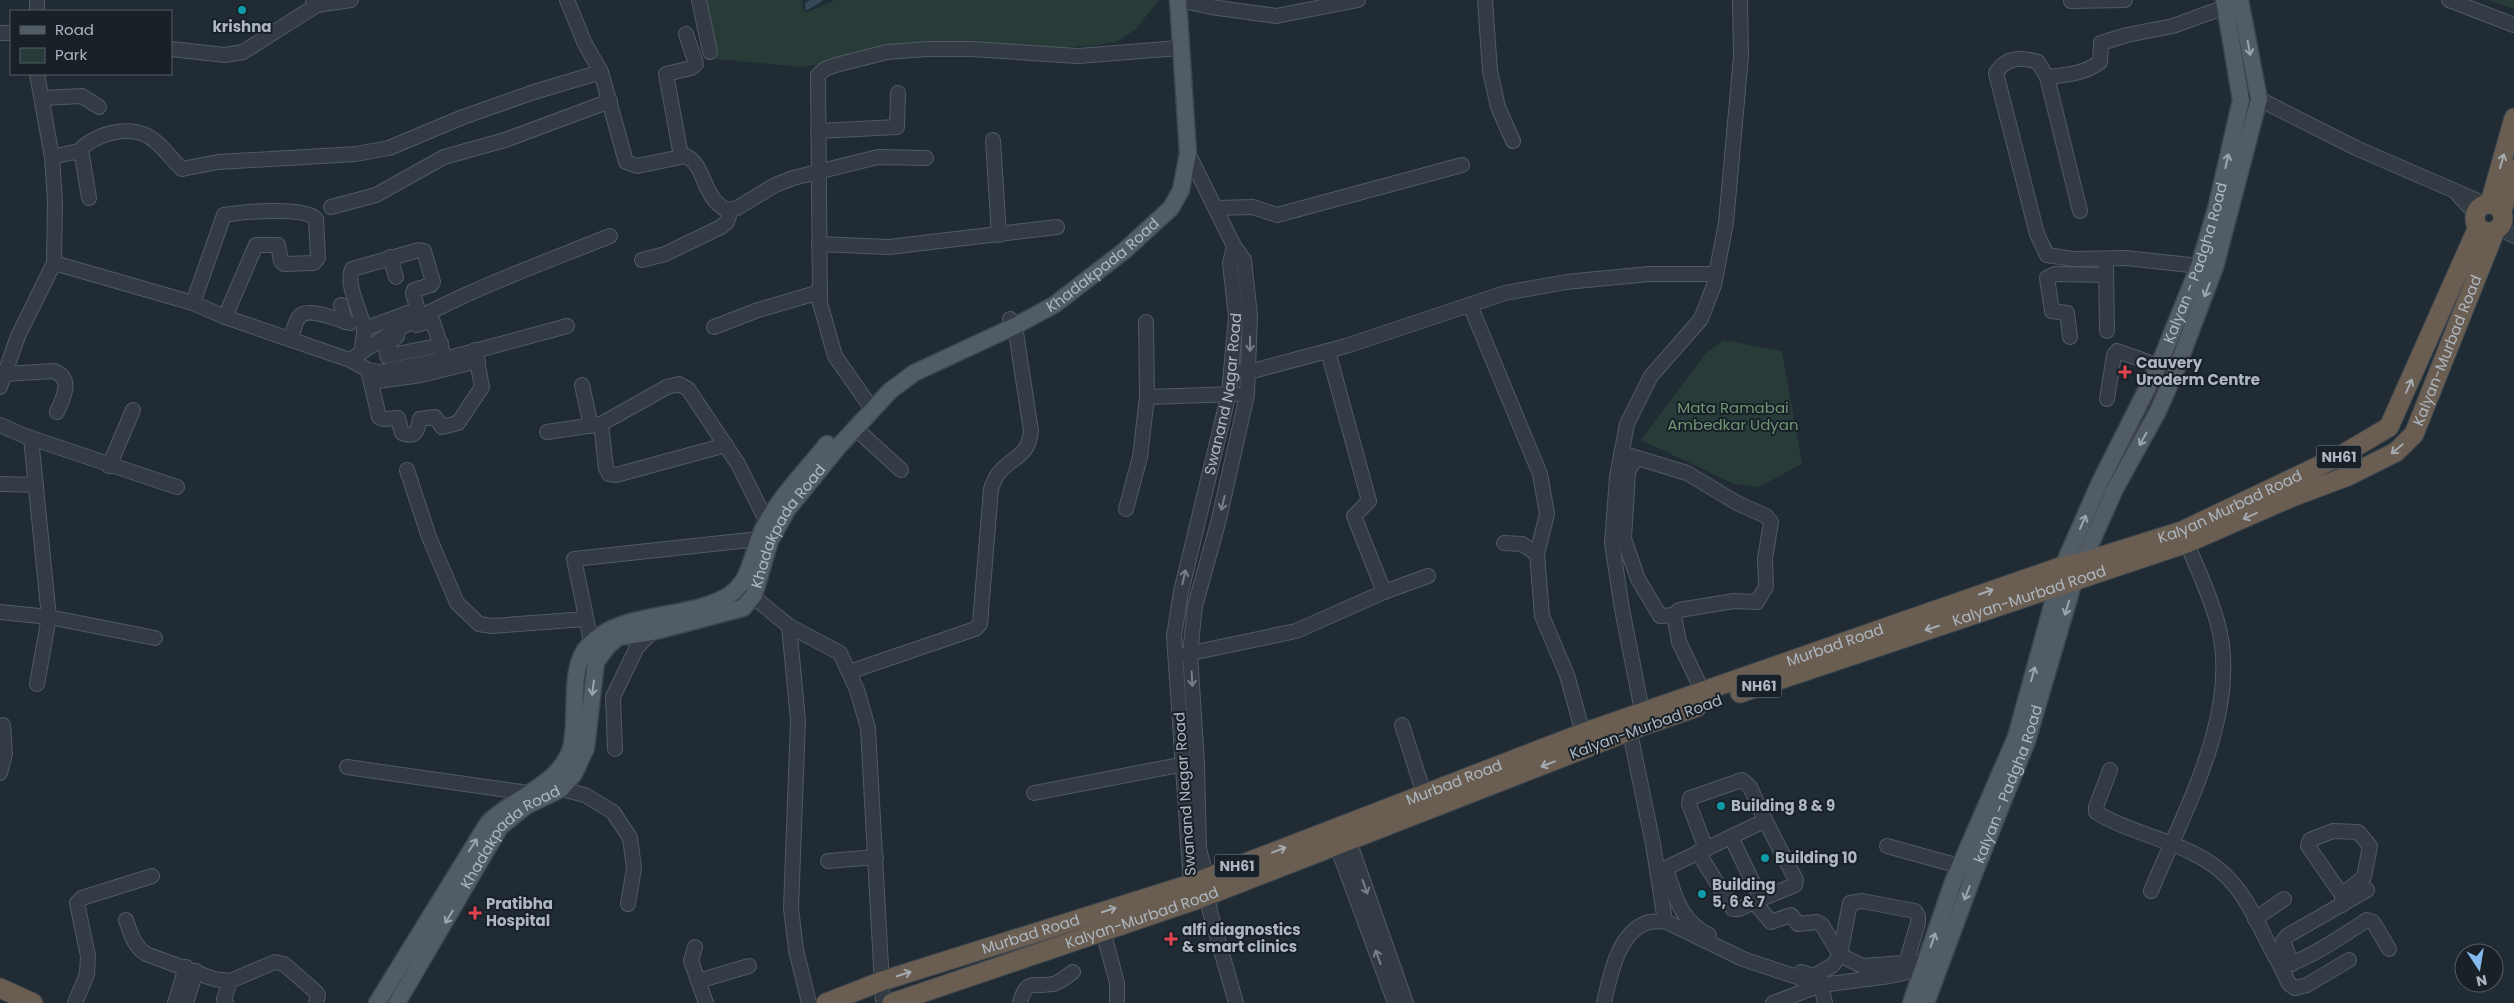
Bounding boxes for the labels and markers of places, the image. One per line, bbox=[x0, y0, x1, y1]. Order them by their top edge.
marker: krishna bbox=[236, 4, 248, 16]
place label: krishna bbox=[213, 16, 271, 37]
place label: Cauvery Uroderm Centre bbox=[2136, 352, 2260, 390]
marker: Cauvery Uroderm Centre bbox=[2118, 365, 2132, 379]
place label: Building 8 & 9 bbox=[1731, 795, 1835, 816]
marker: Building 8 & 9 bbox=[1715, 800, 1727, 812]
place label: Building 10 bbox=[1775, 847, 1858, 868]
marker: Building 10 bbox=[1759, 852, 1771, 864]
place label: Building 5, 6 & 7 bbox=[1712, 874, 1776, 912]
marker: Building 5, 6 & 7 bbox=[1696, 888, 1708, 900]
place label: Pratibha Hospital bbox=[486, 893, 553, 931]
marker: Pratibha Hospital bbox=[468, 906, 482, 920]
place label: alfi diagnostics & smart clinics bbox=[1182, 919, 1301, 957]
marker: alfi diagnostics & smart clinics bbox=[1164, 932, 1178, 946]

